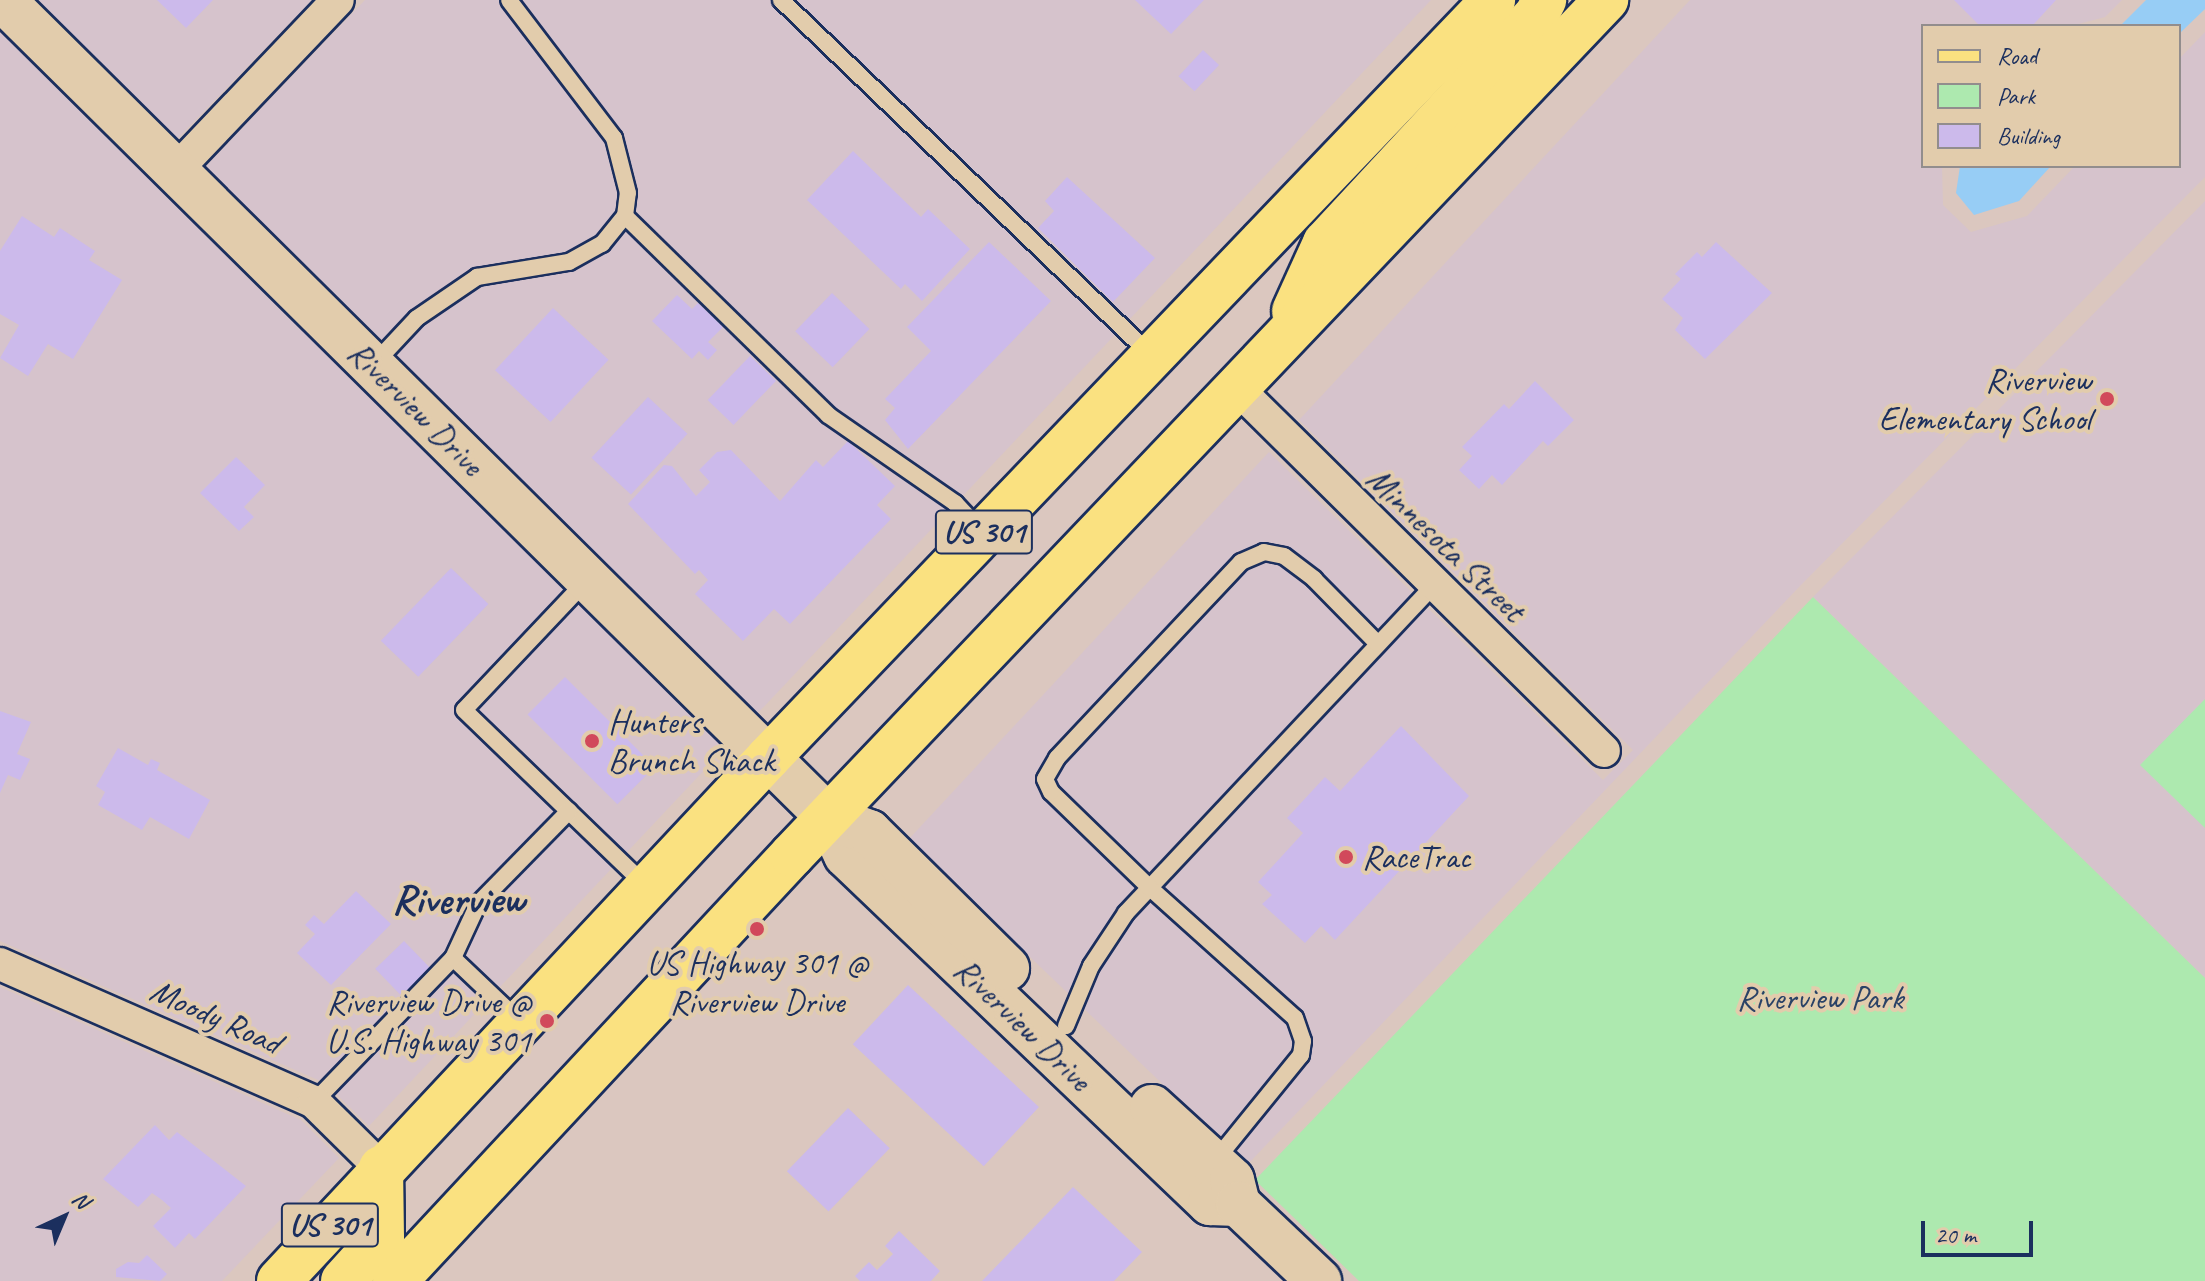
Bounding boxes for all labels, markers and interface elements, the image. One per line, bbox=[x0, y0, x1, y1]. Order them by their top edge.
legend bbox=[1921, 24, 2181, 168]
text: Road bbox=[1997, 41, 2037, 71]
text: Park bbox=[1997, 81, 2035, 111]
text: Building bbox=[1997, 121, 2060, 151]
street label: Riverview Drive bbox=[340, 332, 492, 484]
place label: Riverview Elementary School bbox=[1879, 359, 2091, 438]
marker: Riverview Elementary School bbox=[2098, 390, 2116, 408]
street label: Minnesota Street bbox=[1358, 458, 1534, 630]
road number: US 301 bbox=[934, 504, 1034, 560]
place label: Hunters Brunch Shack bbox=[608, 701, 775, 780]
marker: Hunters Brunch Shack bbox=[583, 732, 601, 750]
place label: RaceTrac bbox=[1362, 837, 1471, 877]
marker: RaceTrac bbox=[1337, 848, 1355, 866]
district label: Riverview bbox=[392, 875, 524, 925]
marker: US Highway 301 @ Riverview Drive bbox=[748, 920, 766, 938]
place label: US Highway 301 @ Riverview Drive bbox=[646, 942, 868, 1022]
street label: Riverview Drive bbox=[946, 949, 1100, 1099]
street label: Moody Road bbox=[144, 969, 288, 1063]
park label: Riverview Park bbox=[1736, 978, 1904, 1018]
place label: Riverview Drive @ U.S. Highway 301 bbox=[326, 981, 531, 1060]
marker: Riverview Drive @ U.S. Highway 301 bbox=[538, 1012, 556, 1030]
north arrow bbox=[24, 1177, 104, 1257]
text: N bbox=[66, 1185, 95, 1215]
road number: US 301 bbox=[280, 1197, 380, 1253]
scale bar bbox=[1925, 1205, 2037, 1255]
text: 20 m bbox=[1935, 1220, 1976, 1250]

